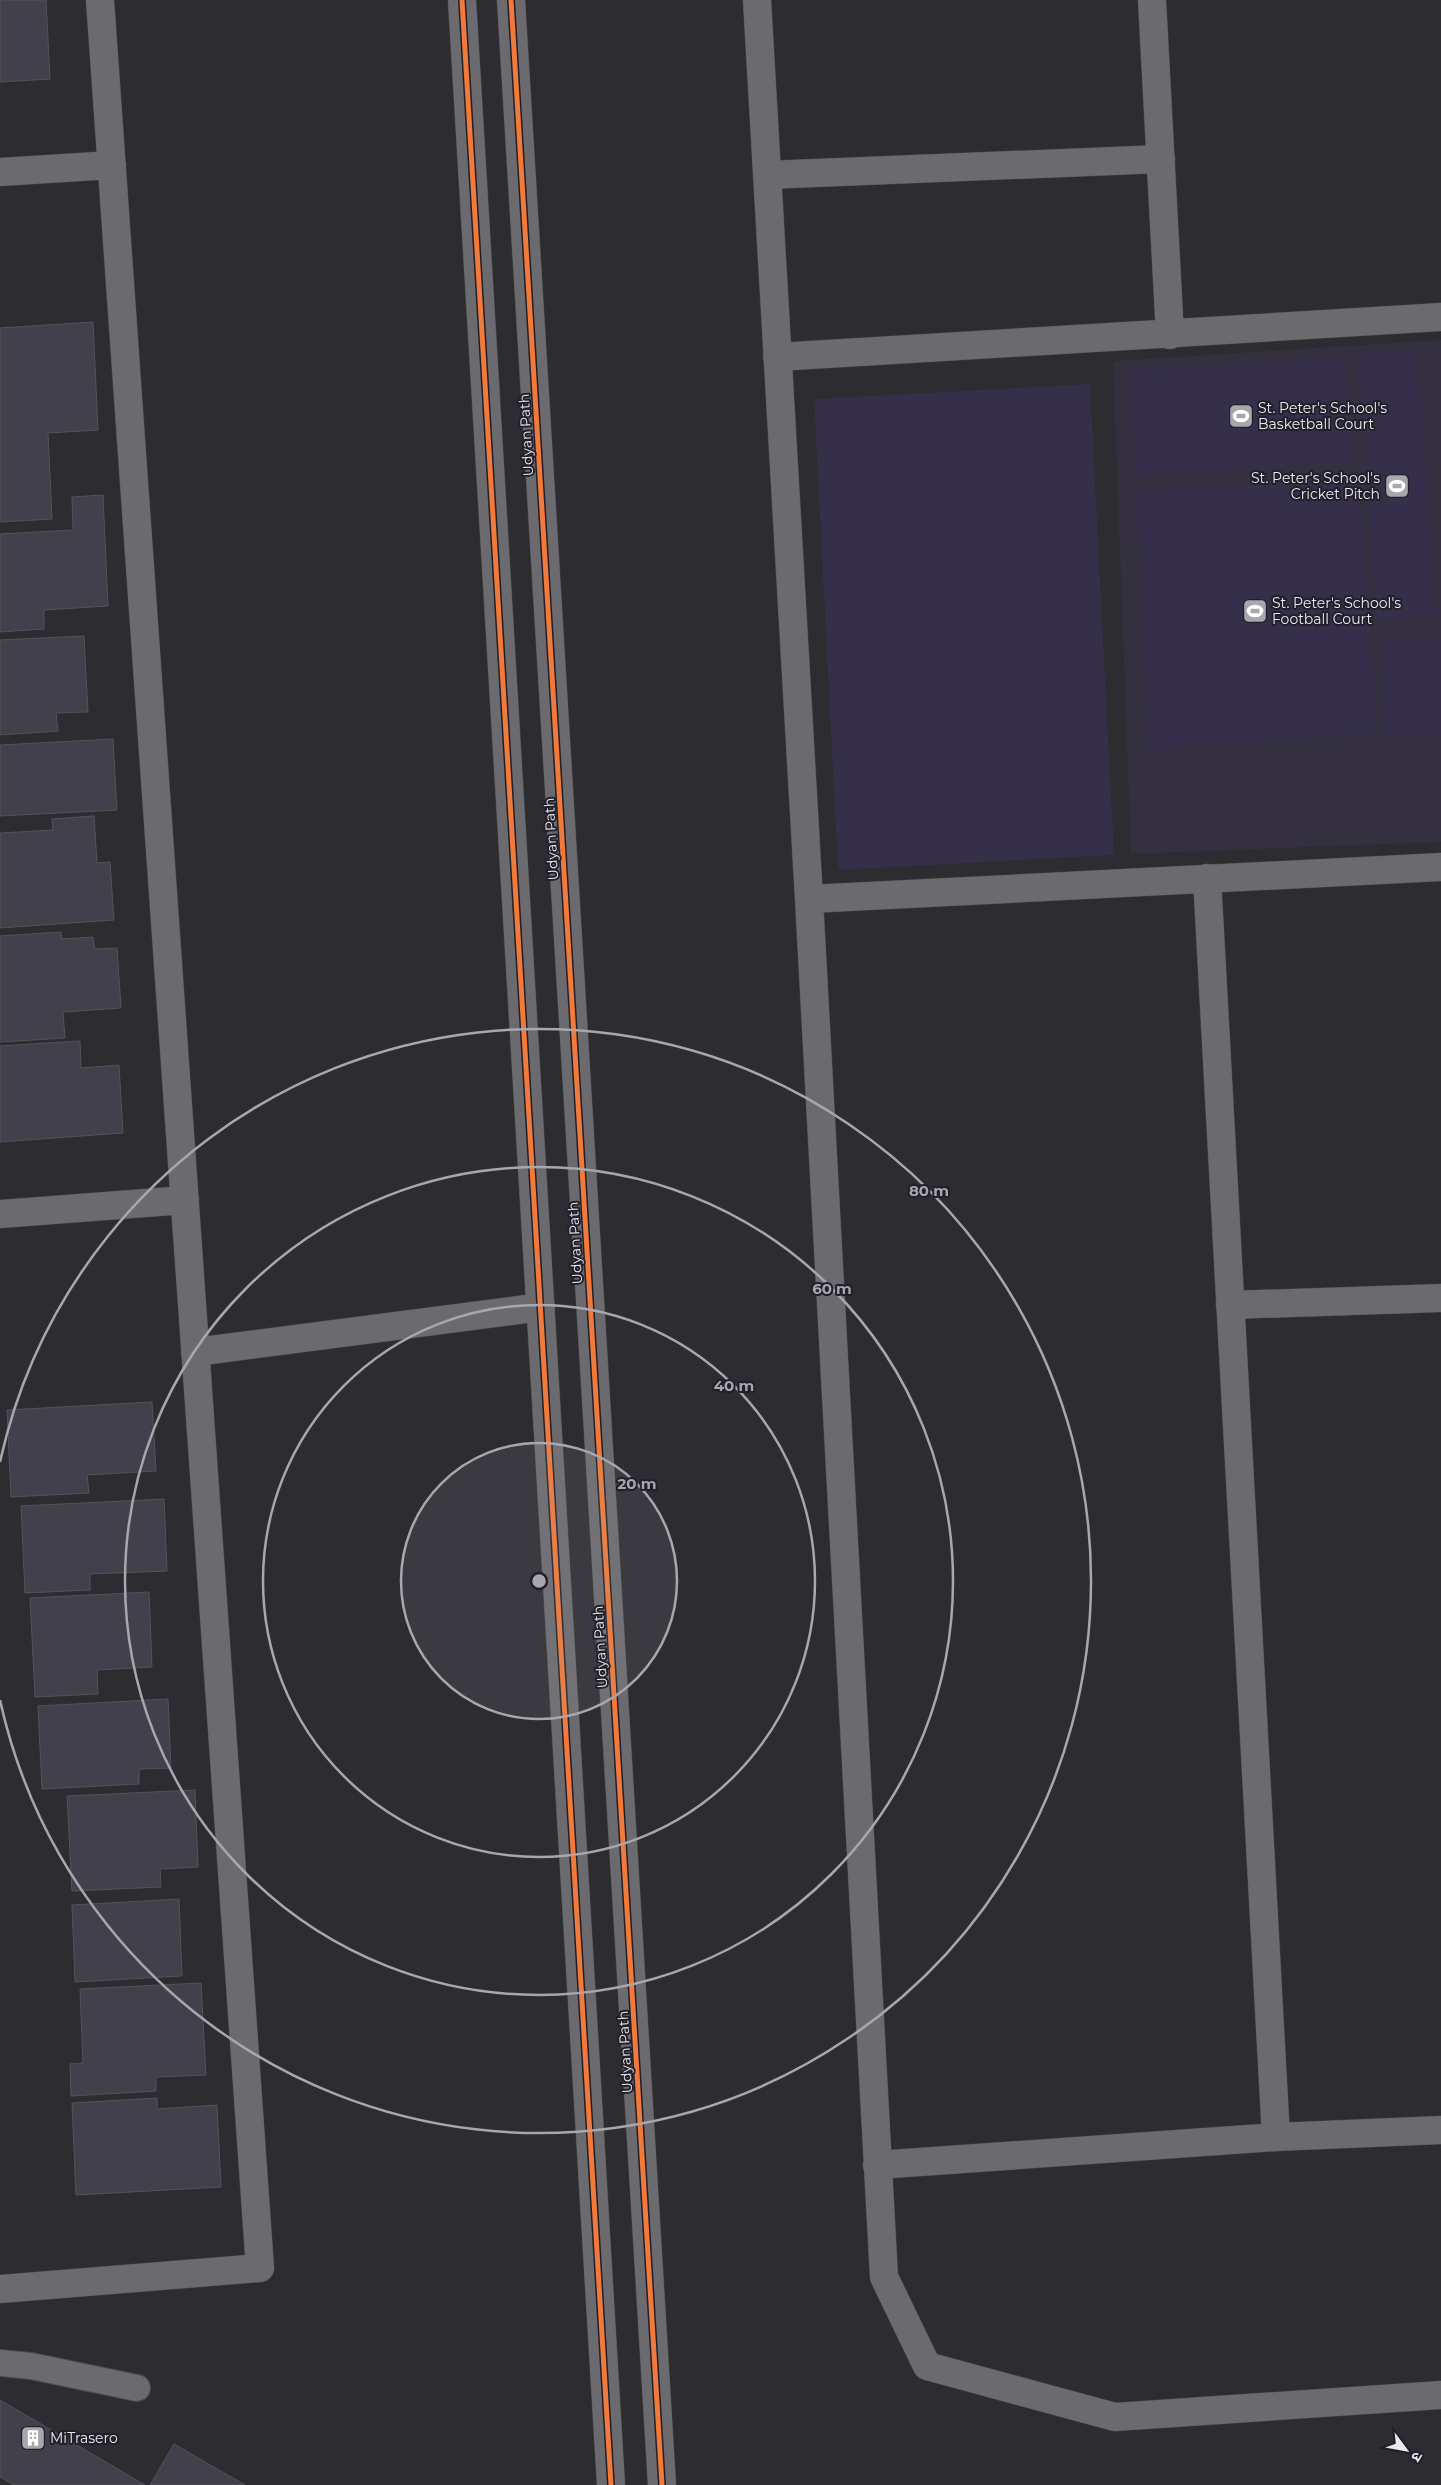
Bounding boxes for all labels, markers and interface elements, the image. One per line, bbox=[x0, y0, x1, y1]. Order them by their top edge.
street label: Udyan Path bbox=[515, 393, 537, 477]
place label: St. Peter's School's Basketball Court bbox=[1258, 399, 1387, 433]
sports icon: St. Peter's School's Basketball Court bbox=[1228, 403, 1254, 429]
place label: St. Peter's School's Cricket Pitch bbox=[1251, 469, 1380, 503]
sports icon: St. Peter's School's Cricket Pitch bbox=[1384, 473, 1410, 499]
place label: St. Peter's School's Football Court bbox=[1272, 594, 1401, 628]
sports icon: St. Peter's School's Football Court bbox=[1242, 598, 1268, 624]
street label: Udyan Path bbox=[540, 797, 562, 881]
text: 80 m bbox=[909, 1181, 949, 1200]
street label: Udyan Path bbox=[564, 1201, 586, 1285]
text: 60 m bbox=[812, 1279, 852, 1298]
text: 40 m bbox=[714, 1376, 754, 1395]
text: 20 m bbox=[617, 1474, 657, 1493]
centre of rings bbox=[530, 1572, 548, 1590]
street label: Udyan Path bbox=[589, 1605, 611, 1689]
street label: Udyan Path bbox=[614, 2010, 636, 2094]
building icon: MiTrasero bbox=[20, 2425, 46, 2451]
north arrow bbox=[1381, 2425, 1431, 2475]
place label: MiTrasero bbox=[50, 2429, 118, 2447]
text: उ bbox=[1407, 2449, 1427, 2466]

